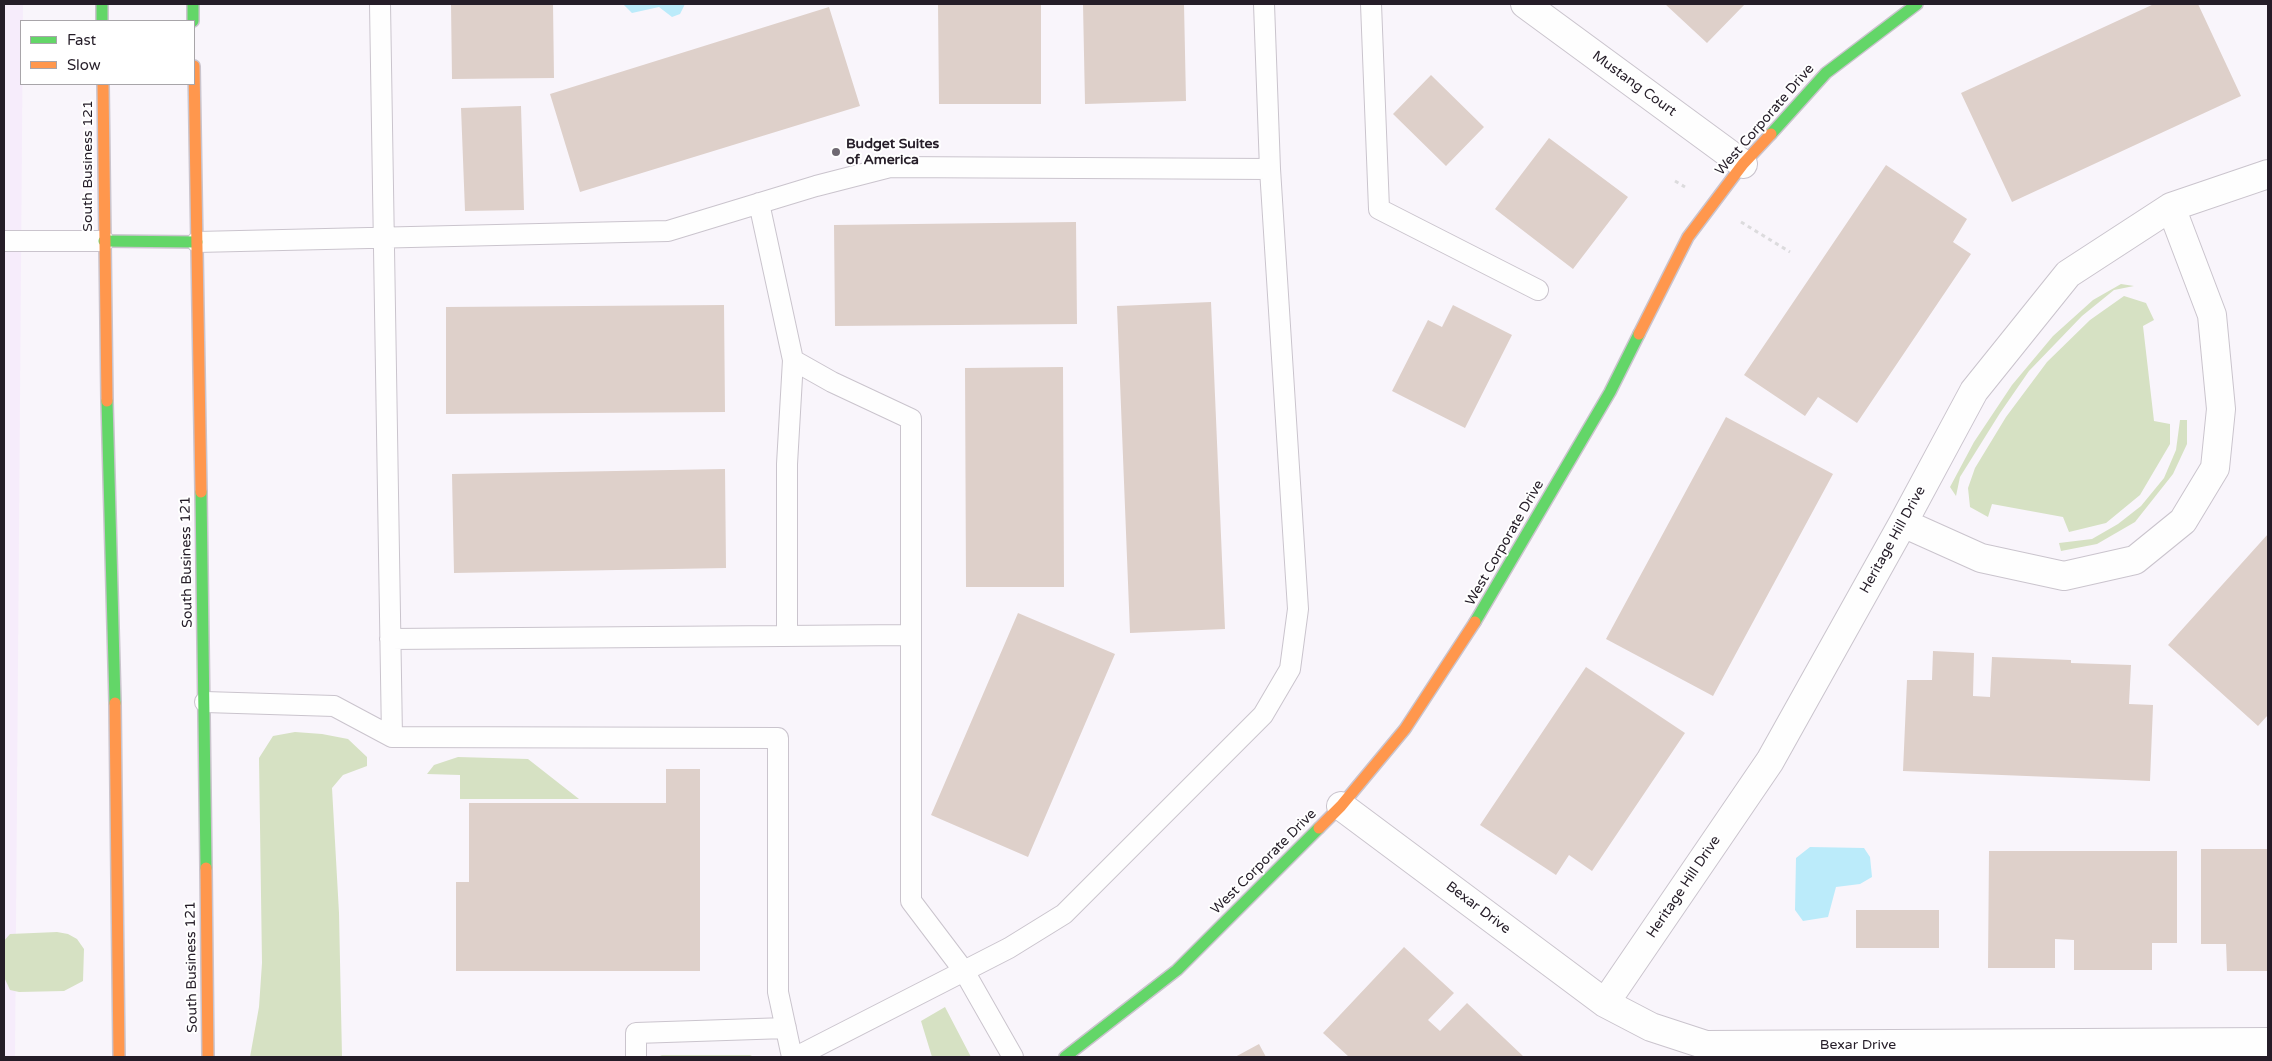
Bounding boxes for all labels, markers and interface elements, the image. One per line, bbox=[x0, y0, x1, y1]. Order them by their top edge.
legend bbox=[20, 20, 195, 85]
text: Fast bbox=[67, 31, 96, 49]
street label: Mustang Court bbox=[1589, 48, 1679, 120]
text: Slow bbox=[67, 56, 101, 74]
street label: West Corporate Drive bbox=[1712, 61, 1818, 179]
street label: South Business 121 bbox=[80, 100, 96, 232]
place label: Budget Suites of America bbox=[846, 136, 939, 168]
marker: Budget Suites of America bbox=[830, 146, 842, 158]
street label: West Corporate Drive bbox=[1462, 477, 1548, 609]
street label: Heritage Hill Drive bbox=[1857, 484, 1929, 596]
street label: South Business 121 bbox=[177, 496, 197, 628]
street label: West Corporate Drive bbox=[1208, 806, 1320, 918]
street label: Heritage Hill Drive bbox=[1644, 833, 1724, 941]
street label: Bexar Drive bbox=[1442, 878, 1514, 938]
street label: South Business 121 bbox=[182, 901, 202, 1033]
street label: Bexar Drive bbox=[1820, 1037, 1896, 1053]

